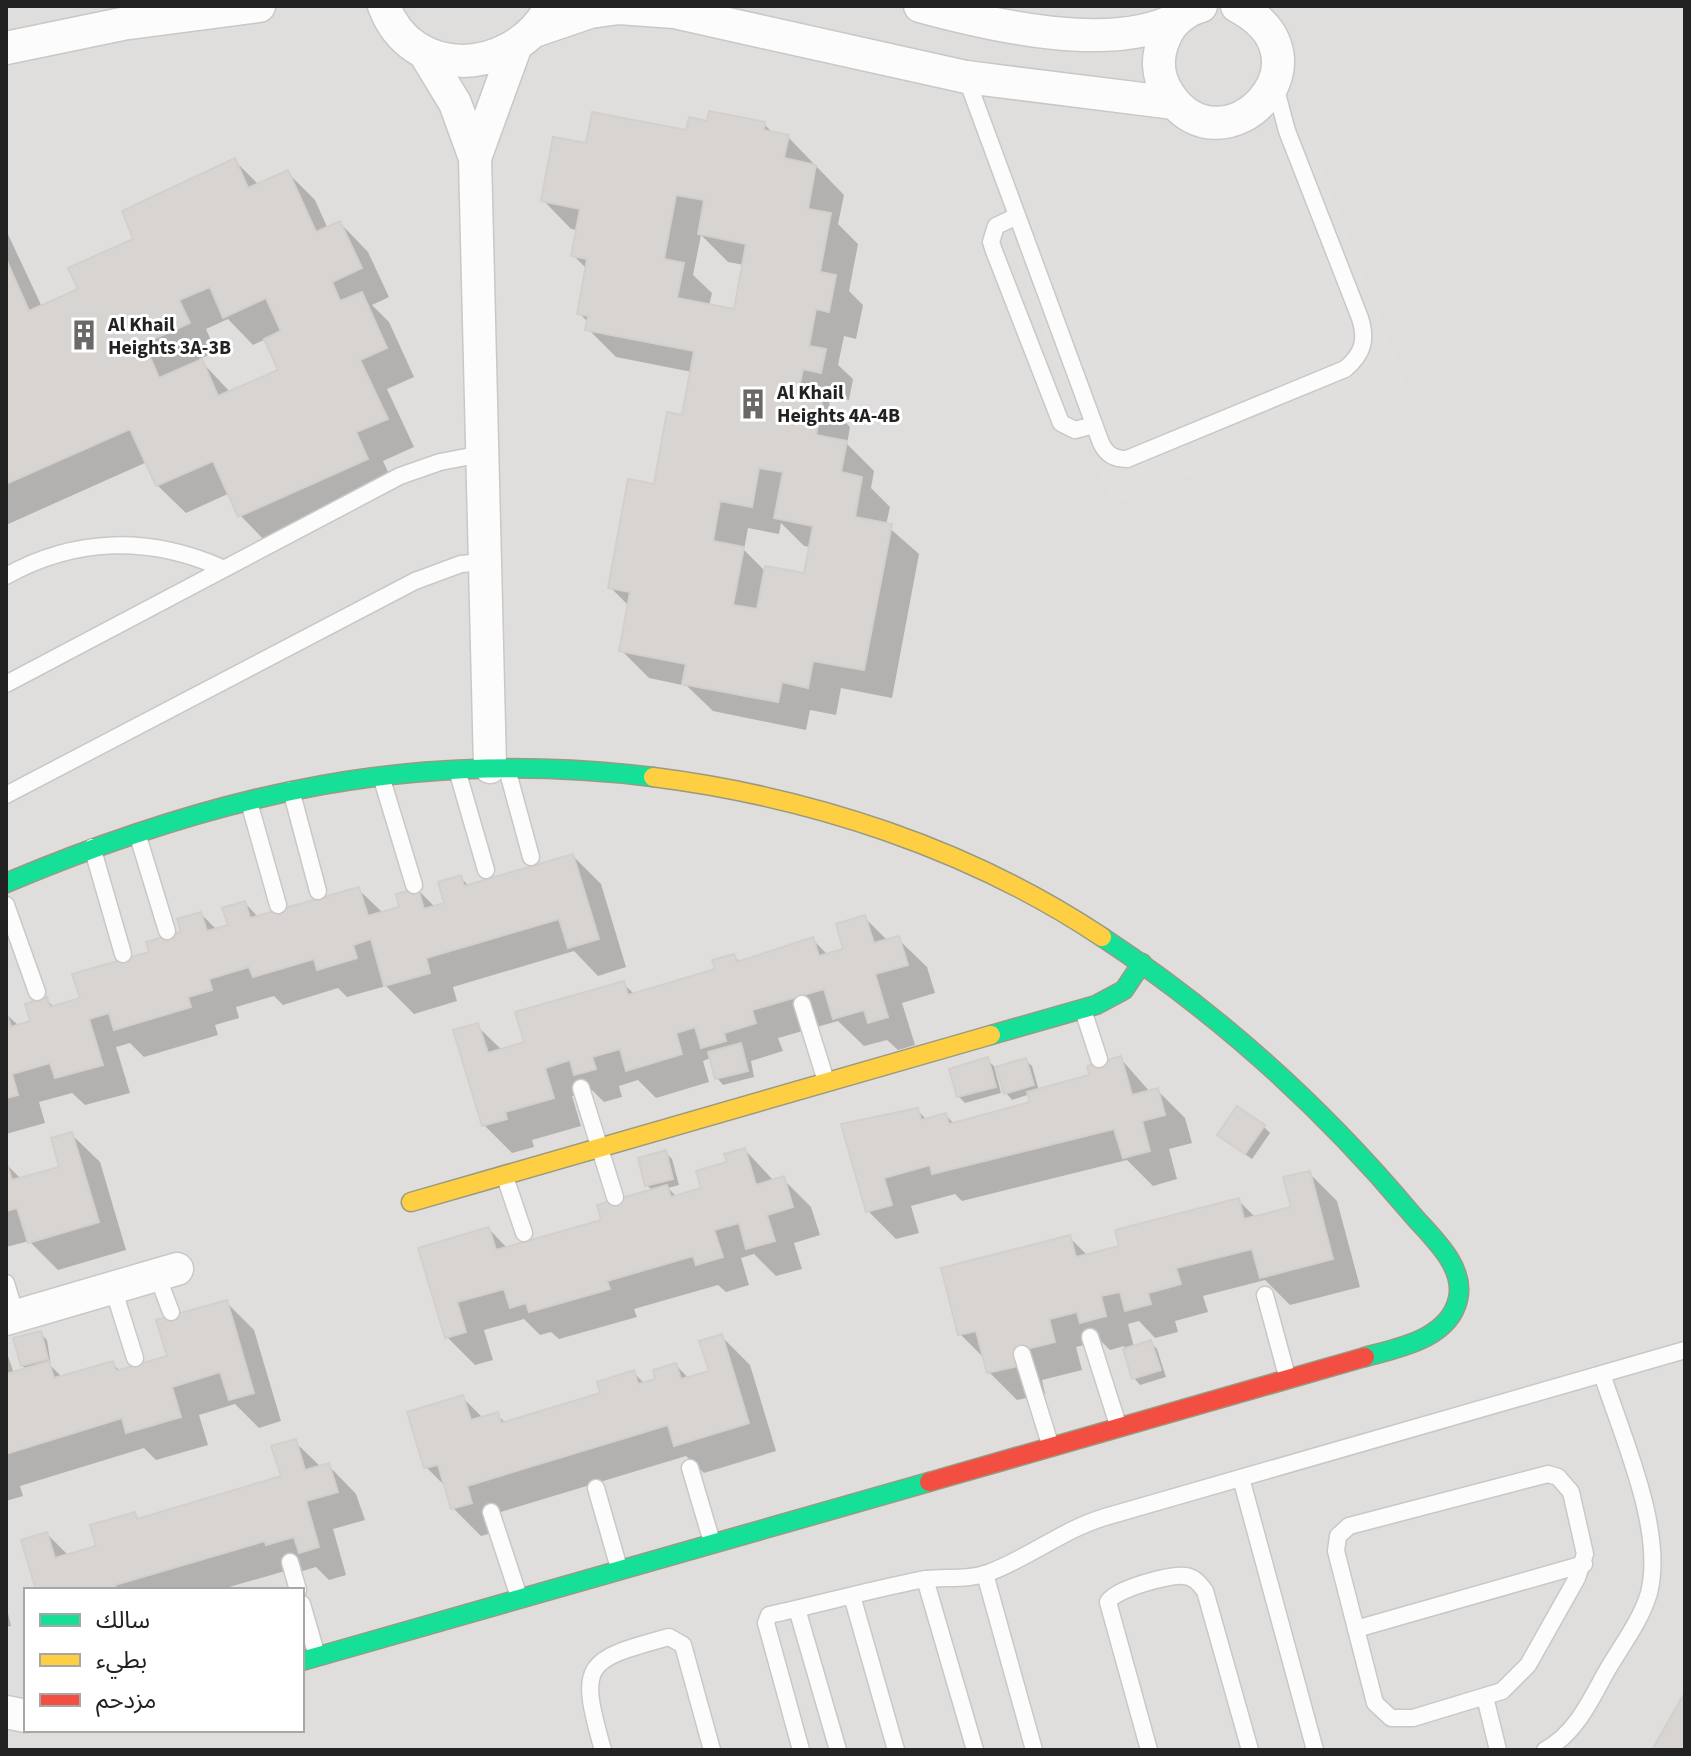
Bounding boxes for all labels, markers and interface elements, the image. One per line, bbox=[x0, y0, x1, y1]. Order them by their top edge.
place label: Al Khail Heights 3A-3B bbox=[107, 311, 231, 362]
building icon: Al Khail Heights 3A-3B bbox=[67, 318, 101, 352]
place label: Al Khail Heights 4A-4B bbox=[776, 379, 900, 430]
building icon: Al Khail Heights 4A-4B bbox=[736, 387, 770, 421]
legend bbox=[24, 1588, 304, 1732]
text: سالك bbox=[96, 1603, 150, 1638]
text: بطيء bbox=[96, 1643, 147, 1679]
text: مزدحم bbox=[96, 1683, 156, 1718]

